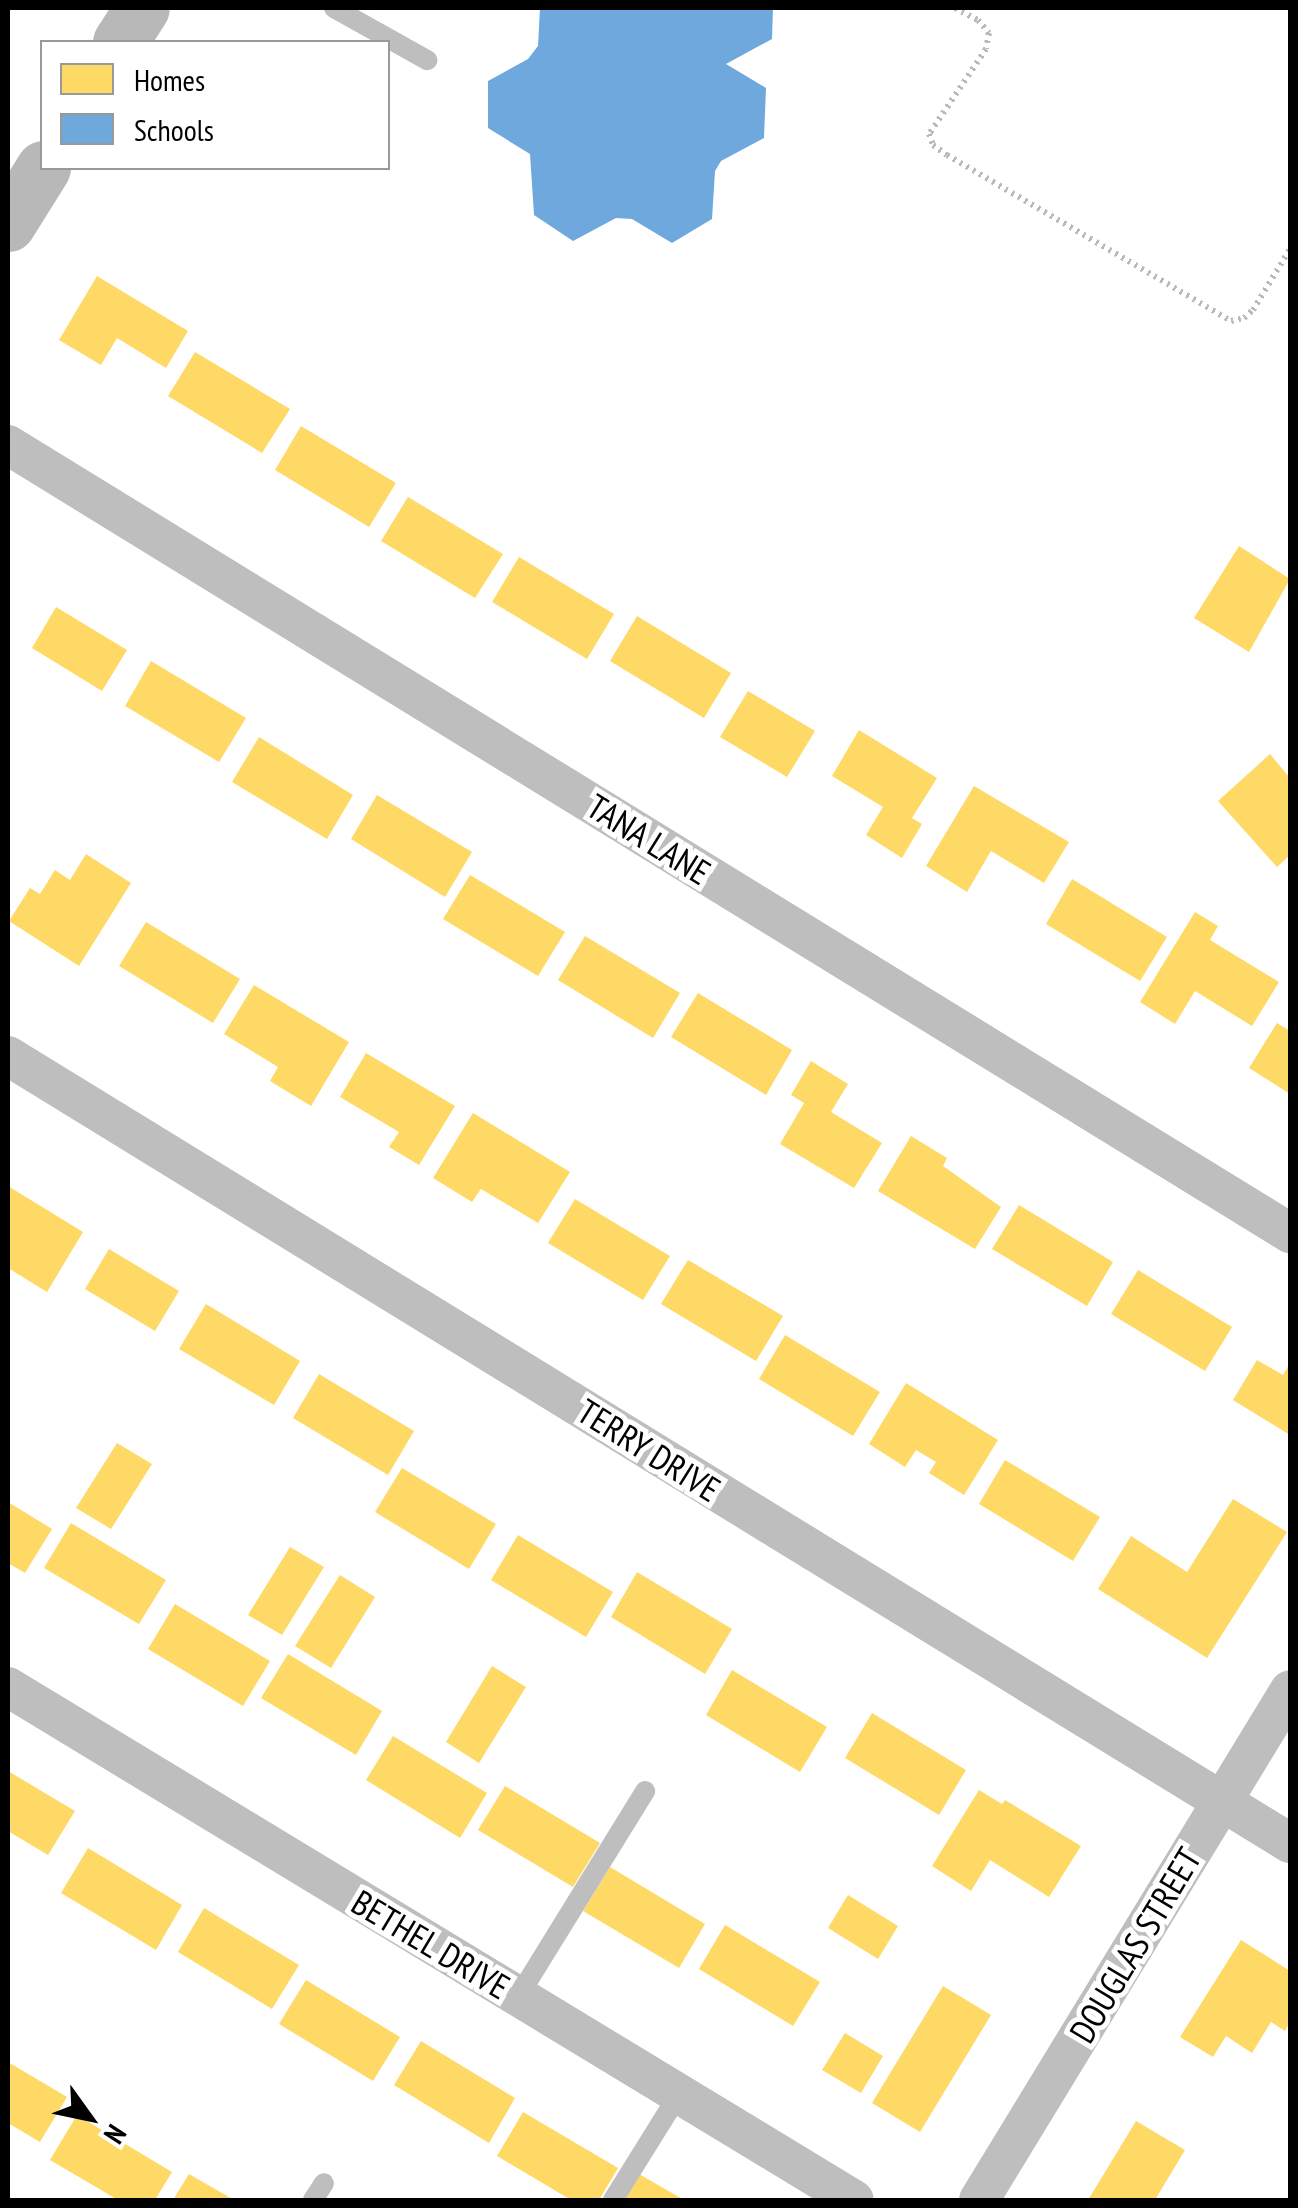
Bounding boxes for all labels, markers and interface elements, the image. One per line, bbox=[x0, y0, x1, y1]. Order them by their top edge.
legend bbox=[40, 40, 390, 170]
text: Homes bbox=[134, 60, 205, 99]
text: Schools bbox=[134, 110, 214, 149]
street label: TANA LANE bbox=[579, 785, 719, 893]
street label: TERRY DRIVE bbox=[570, 1390, 728, 1510]
street label: DOUGLAS STREET bbox=[1060, 1840, 1210, 2050]
street label: BETHEL DRIVE bbox=[344, 1880, 518, 2008]
north arrow bbox=[40, 2068, 140, 2168]
text: N bbox=[96, 2118, 135, 2151]

